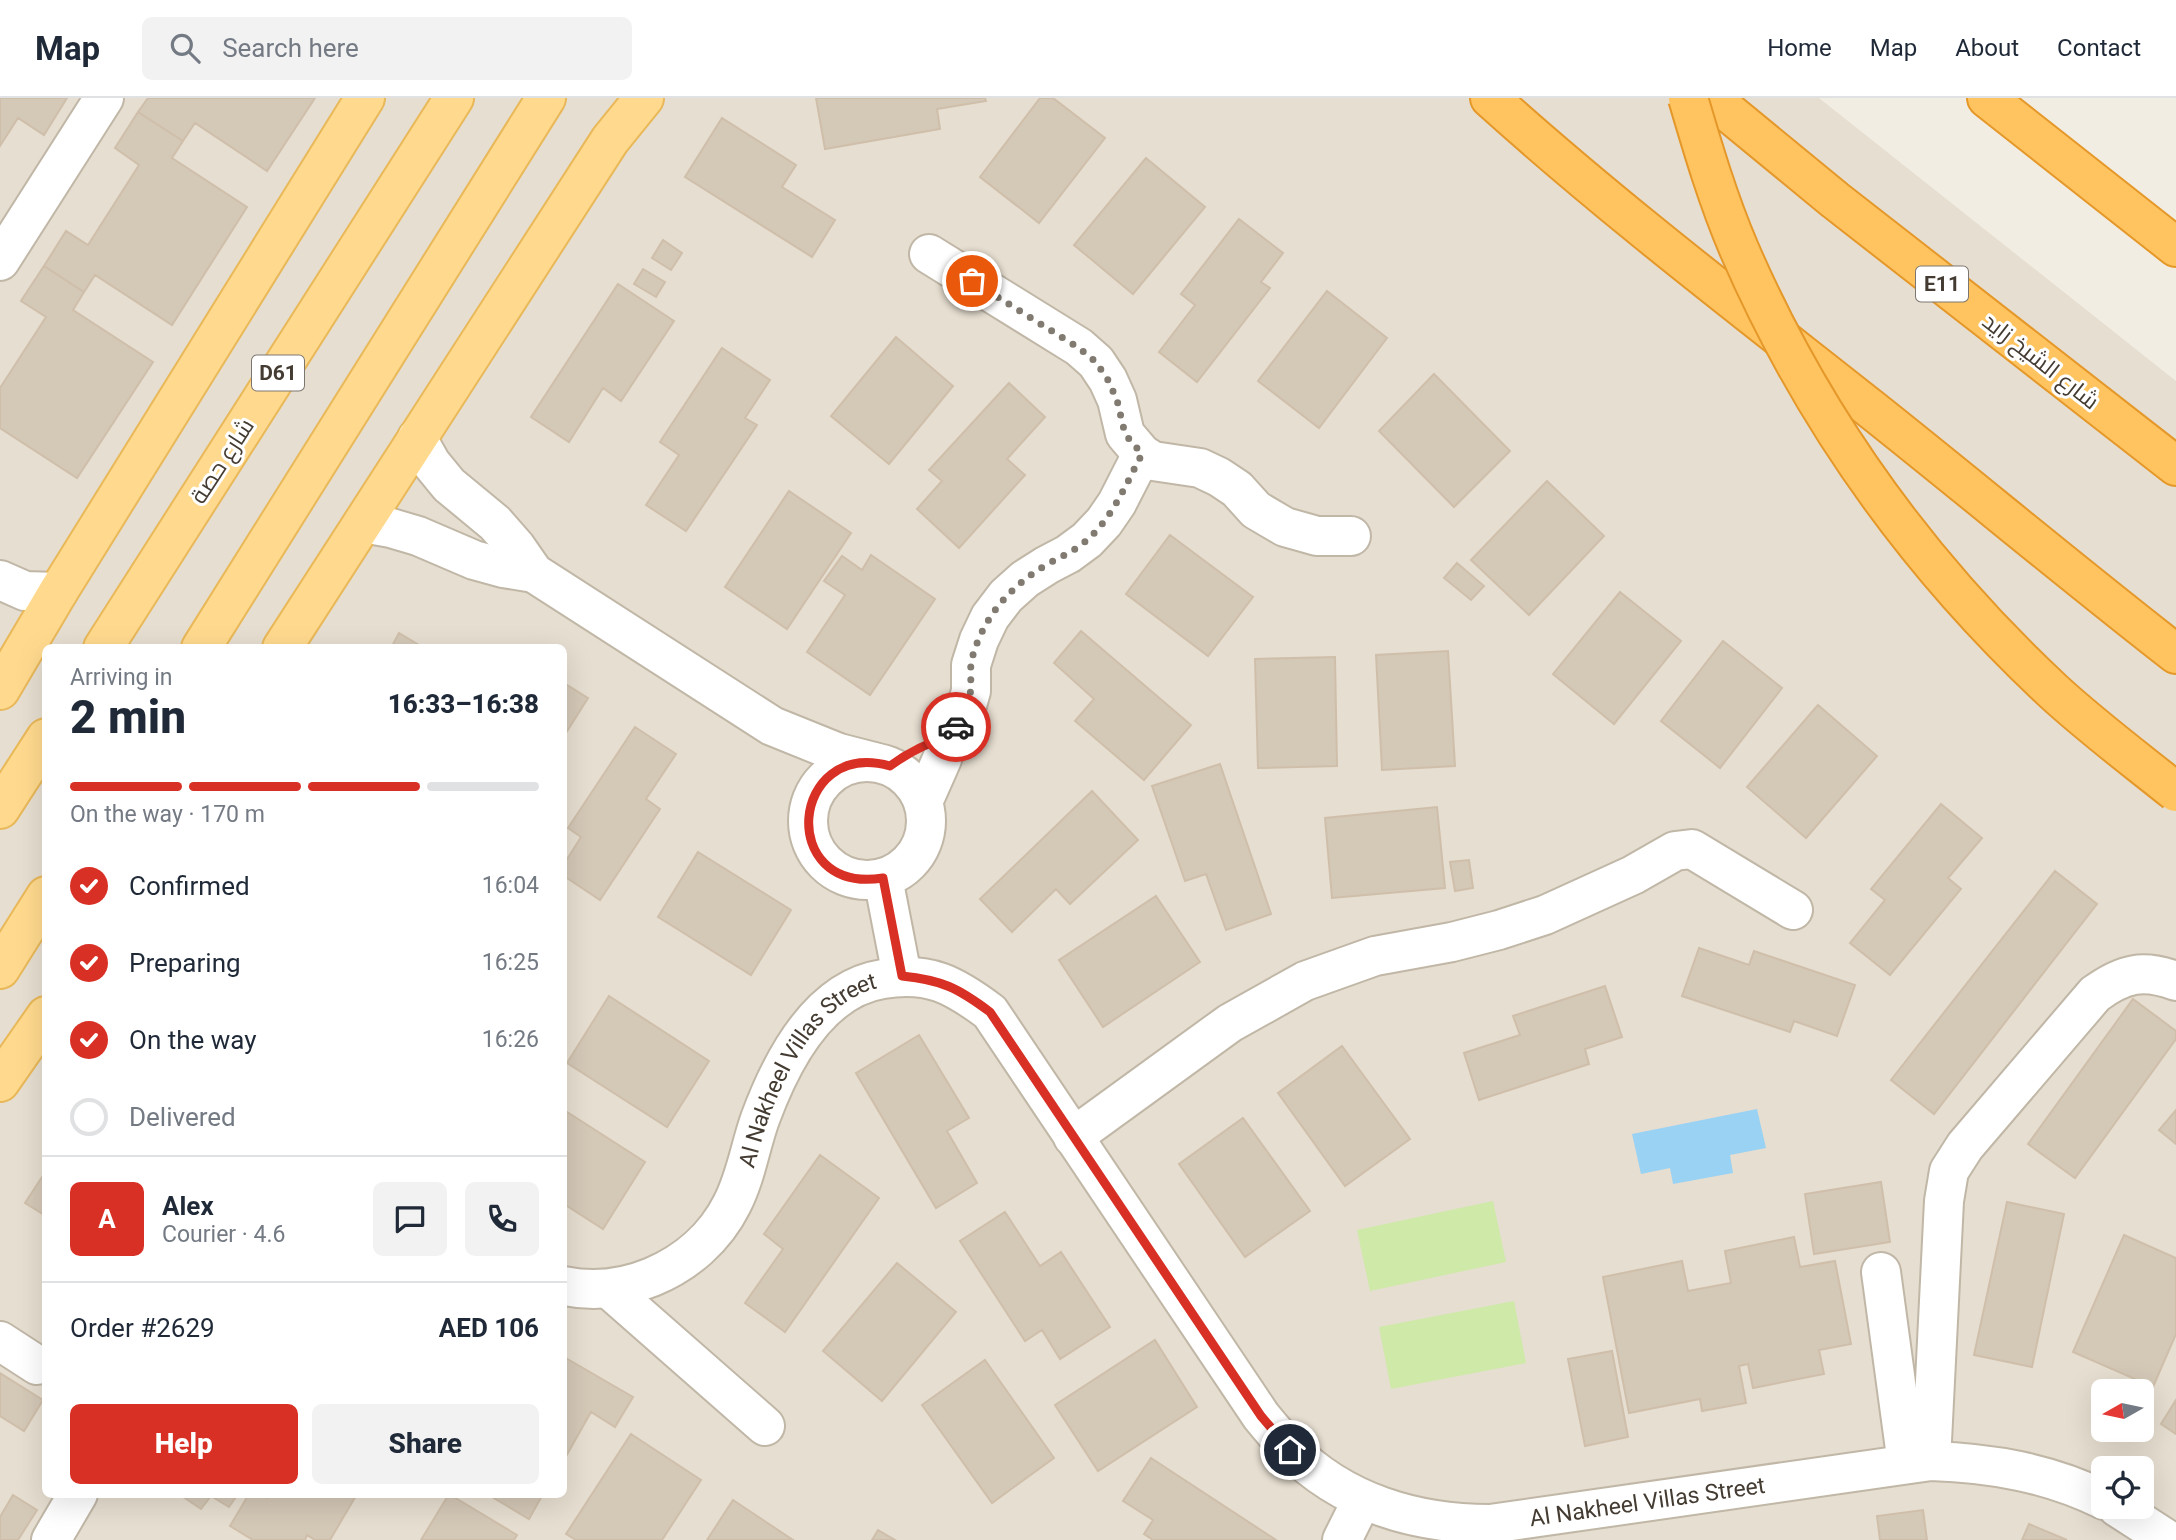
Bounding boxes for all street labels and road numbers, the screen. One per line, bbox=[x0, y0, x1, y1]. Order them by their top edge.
road number: E11 bbox=[1916, 266, 1968, 302]
street label: شارع الشيخ زايد bbox=[1976, 308, 2104, 417]
road number: D61 bbox=[252, 356, 304, 390]
street label: شارع حصة bbox=[185, 414, 262, 510]
street label: Al Nakheel Villas Street bbox=[734, 968, 879, 1171]
street label: Al Nakheel Villas Street bbox=[1528, 1472, 1767, 1532]

